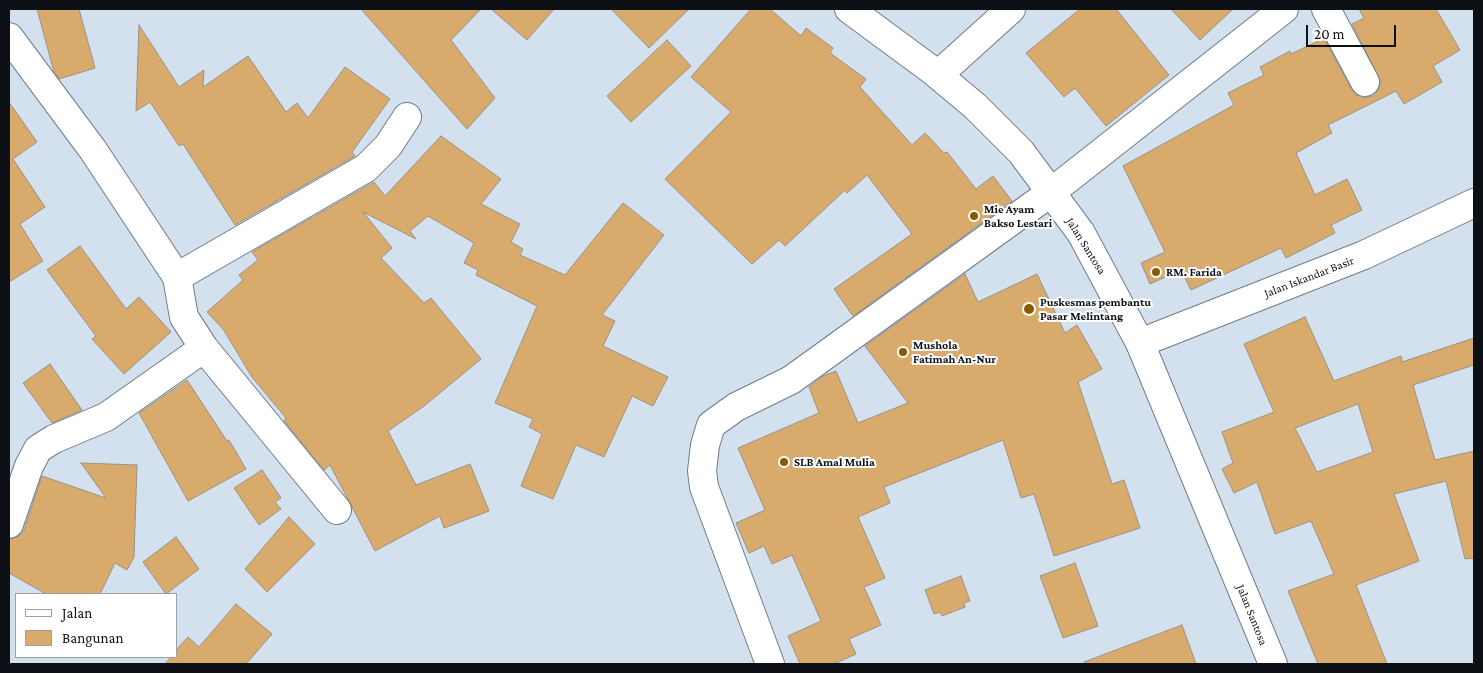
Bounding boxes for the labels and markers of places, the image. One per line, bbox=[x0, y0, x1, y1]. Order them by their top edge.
place label: Mie Ayam Bakso Lestari bbox=[984, 202, 1052, 230]
marker: Mie Ayam Bakso Lestari bbox=[968, 210, 980, 222]
place label: RM. Farida bbox=[1166, 265, 1222, 279]
marker: RM. Farida bbox=[1150, 266, 1162, 278]
place label: Puskesmas pembantu Pasar Melintang bbox=[1040, 295, 1151, 323]
marker: Puskesmas pembantu Pasar Melintang bbox=[1022, 302, 1036, 316]
place label: Mushola Fatimah An-Nur bbox=[913, 338, 996, 366]
marker: Mushola Fatimah An-Nur bbox=[897, 346, 909, 358]
place label: SLB Amal Mulia bbox=[794, 455, 875, 469]
marker: SLB Amal Mulia bbox=[778, 456, 790, 468]

